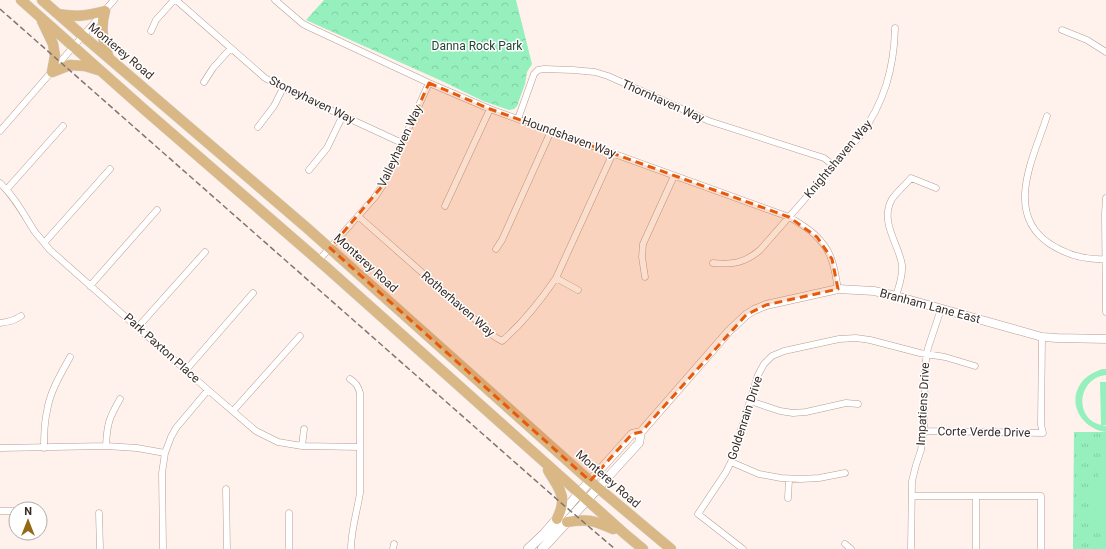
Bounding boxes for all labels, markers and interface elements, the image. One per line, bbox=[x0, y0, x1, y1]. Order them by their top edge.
street label: Monterey Road bbox=[86, 20, 156, 82]
park label: Danna Rock Park bbox=[432, 39, 523, 53]
street label: Stoneyhaven Way bbox=[267, 73, 357, 127]
street label: Thornhaven Way bbox=[620, 77, 707, 126]
street label: Valleyhaven Way bbox=[375, 102, 425, 189]
street label: Houndshaven Way bbox=[520, 114, 618, 161]
street label: Knightshaven Way bbox=[801, 117, 875, 201]
street label: Monterey Road bbox=[331, 231, 401, 295]
street label: Rotherhaven Way bbox=[418, 268, 498, 340]
street label: Branham Lane East bbox=[878, 286, 982, 326]
street label: Park Paxton Place bbox=[121, 310, 203, 386]
street label: Impatiens Drive bbox=[914, 362, 932, 446]
street label: Goldenrain Drive bbox=[725, 374, 765, 462]
street label: Corte Verde Drive bbox=[937, 424, 1031, 440]
street label: Monterey Road bbox=[573, 447, 643, 511]
north arrow bbox=[8, 501, 48, 541]
text: N bbox=[24, 505, 32, 518]

